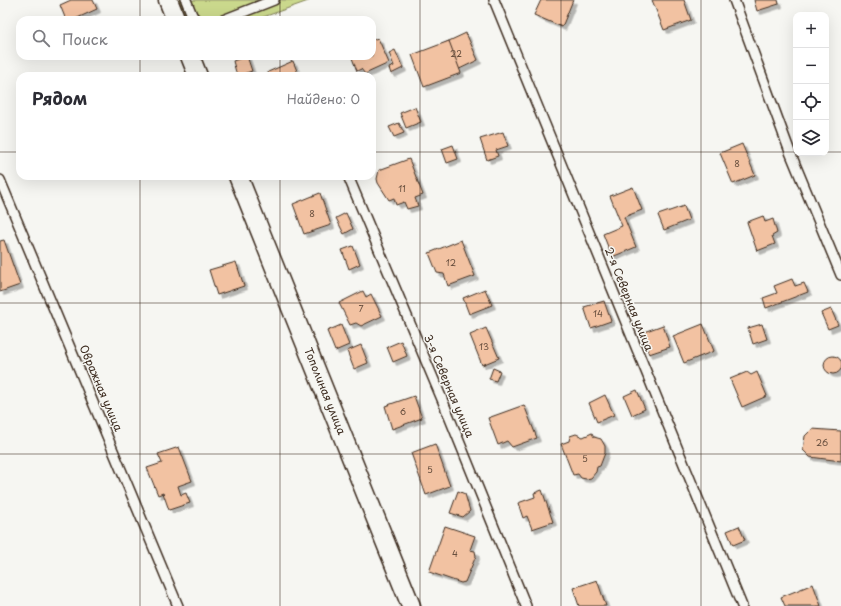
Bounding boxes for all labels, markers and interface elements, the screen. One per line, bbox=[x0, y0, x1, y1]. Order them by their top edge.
map controls bbox=[793, 12, 829, 156]
button: + bbox=[793, 12, 829, 48]
search box bbox=[16, 16, 376, 60]
icon: search bbox=[30, 27, 52, 49]
text: Поиск bbox=[62, 27, 108, 50]
house number: 22 bbox=[450, 46, 462, 60]
button: − bbox=[793, 48, 829, 84]
button: locate bbox=[793, 84, 829, 120]
text: Рядом bbox=[32, 85, 87, 111]
text: Найдено: 0 bbox=[287, 89, 360, 108]
button: layers bbox=[793, 120, 829, 156]
house number: 8 bbox=[734, 156, 740, 170]
house number: 11 bbox=[398, 181, 406, 195]
house number: 8 bbox=[309, 206, 315, 220]
street label: 2-я Северная улица bbox=[601, 244, 658, 353]
house number: 12 bbox=[446, 255, 456, 269]
house number: 7 bbox=[358, 301, 364, 315]
house number: 14 bbox=[593, 306, 603, 320]
street label: 3-я Северная улица bbox=[420, 332, 479, 440]
house number: 13 bbox=[479, 339, 489, 353]
street label: Овражная улица bbox=[76, 342, 127, 434]
street label: Тополиная улица bbox=[300, 345, 351, 437]
house number: 6 bbox=[400, 404, 406, 418]
house number: 26 bbox=[816, 435, 828, 449]
house number: 5 bbox=[582, 451, 588, 465]
house number: 5 bbox=[427, 462, 433, 476]
house number: 4 bbox=[452, 546, 458, 560]

